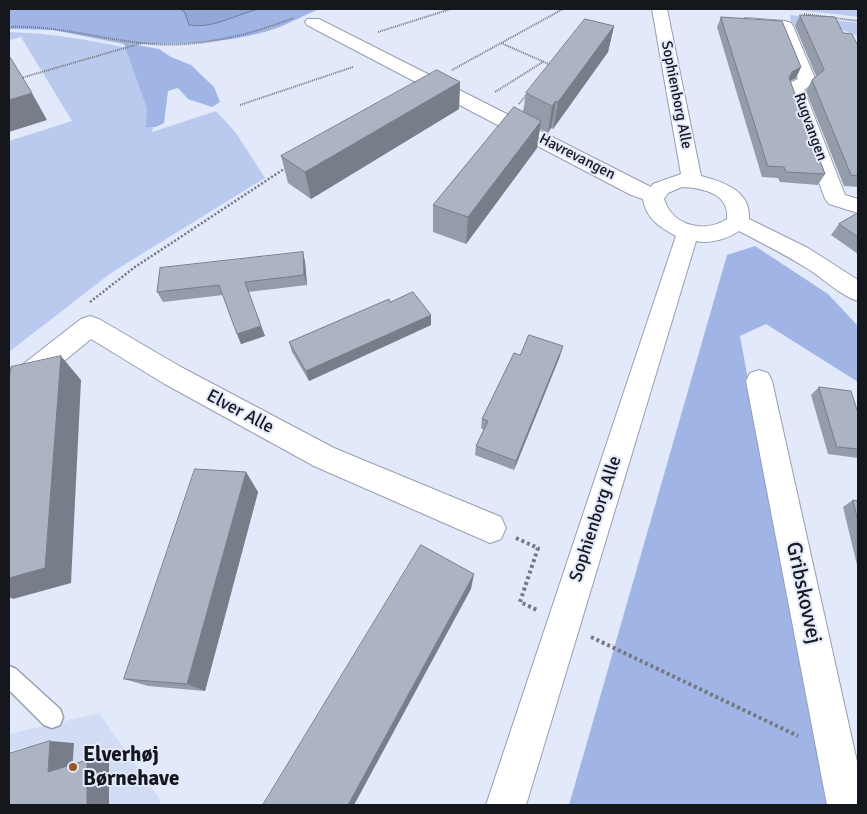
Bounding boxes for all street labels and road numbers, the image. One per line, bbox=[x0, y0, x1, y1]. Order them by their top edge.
street label: Sophienborg Alle bbox=[657, 40, 695, 150]
street label: Rugvangen bbox=[789, 91, 831, 163]
street label: Havrevangen bbox=[536, 130, 618, 184]
street label: Elver Alle bbox=[203, 385, 277, 439]
street label: Sophienborg Alle bbox=[565, 453, 627, 585]
street label: Gribskovvej bbox=[780, 540, 826, 646]

